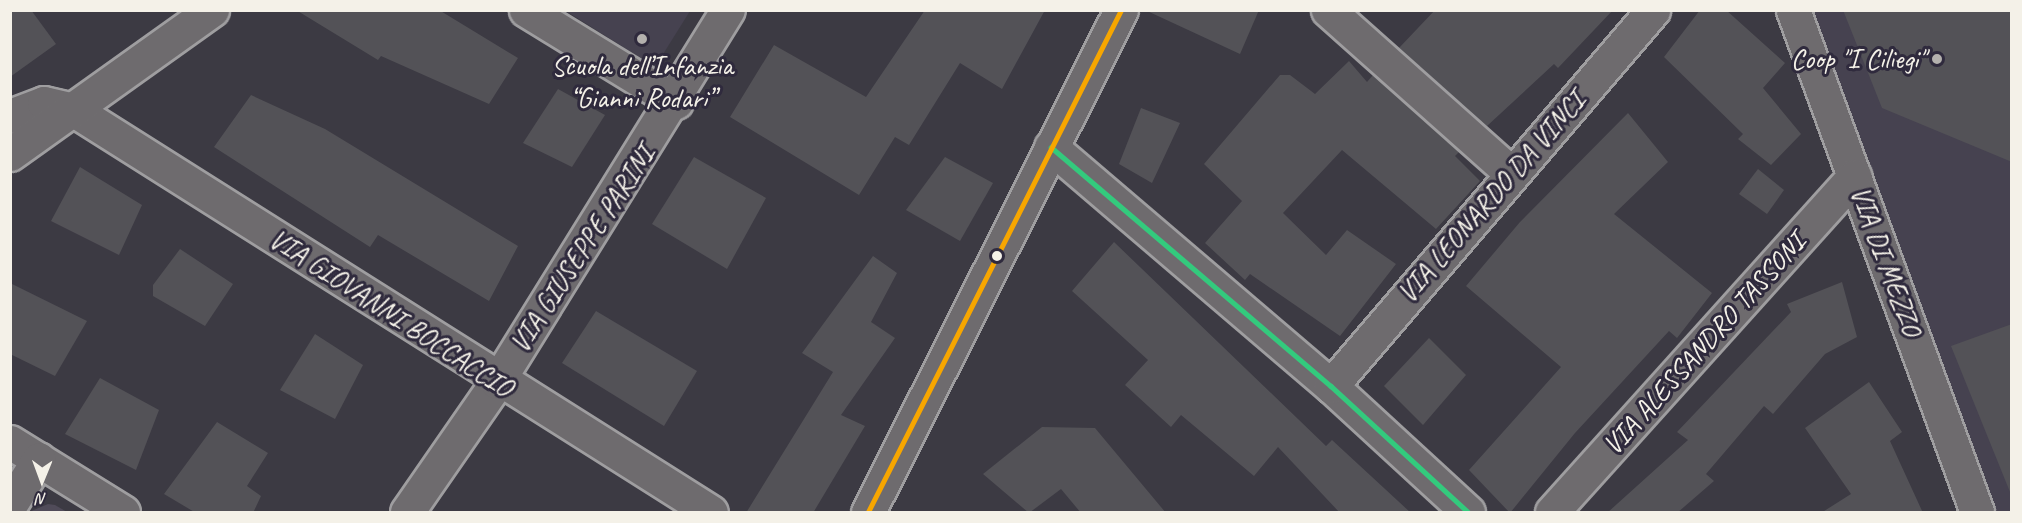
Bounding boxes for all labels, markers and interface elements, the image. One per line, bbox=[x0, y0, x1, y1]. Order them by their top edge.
marker: Scuola dell’Infanzia “Gianni Rodari” bbox=[635, 32, 649, 46]
place label: Coop "I Ciliegi" bbox=[1791, 42, 1925, 76]
place label: Scuola dell’Infanzia “Gianni Rodari” bbox=[551, 49, 733, 115]
marker: Coop "I Ciliegi" bbox=[1930, 52, 1944, 66]
street label: VIA LEONARDO DA VINCI bbox=[1391, 85, 1591, 309]
street label: VIA GIUSEPPE PARINI bbox=[504, 141, 660, 357]
street label: VIA DI MEZZO bbox=[1843, 181, 1929, 341]
street label: VIA GIOVANNI BOCCACCIO bbox=[264, 222, 518, 404]
street label: VIA ALESSANDRO TASSONI bbox=[1597, 228, 1811, 460]
unlabelled marker bbox=[991, 250, 1003, 262]
north arrow bbox=[12, 451, 72, 511]
text: N bbox=[37, 489, 47, 509]

